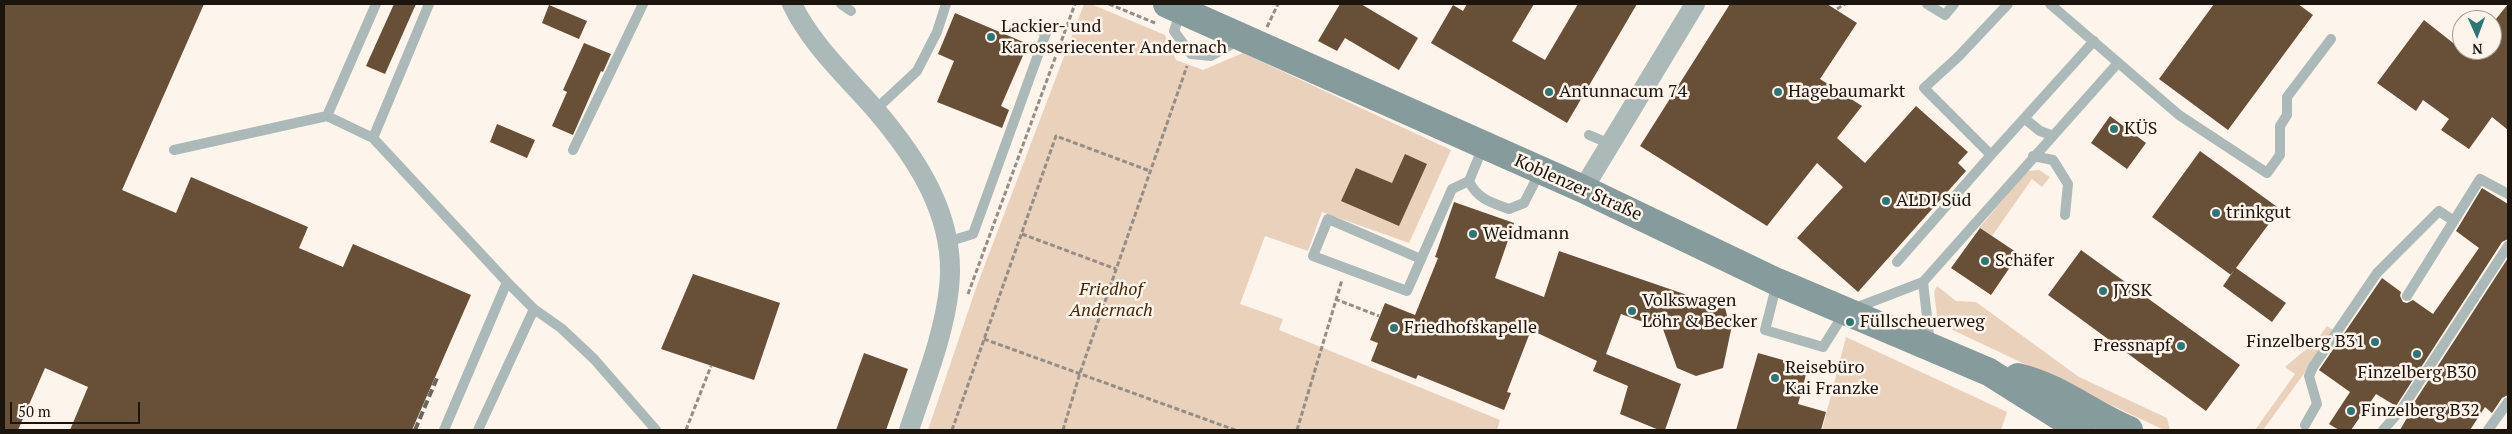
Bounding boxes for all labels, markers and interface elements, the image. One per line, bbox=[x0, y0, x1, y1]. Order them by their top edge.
north arrow bbox=[2452, 10, 2502, 60]
place label: Lackier- und Karosseriecenter Andernach bbox=[1001, 16, 1227, 58]
marker: Lackier- und Karosseriecenter Andernach bbox=[985, 31, 997, 43]
text: N bbox=[2472, 40, 2483, 59]
place label: Antunnacum 74 bbox=[1559, 81, 1687, 103]
place label: Hagebaumarkt bbox=[1788, 81, 1905, 103]
marker: Antunnacum 74 bbox=[1543, 86, 1555, 98]
marker: Hagebaumarkt bbox=[1772, 86, 1784, 98]
place label: KÜS bbox=[2124, 118, 2157, 140]
marker: KÜS bbox=[2108, 123, 2120, 135]
street label: Koblenzer Straße bbox=[1511, 150, 1645, 226]
place label: ALDI Süd bbox=[1896, 190, 1972, 212]
marker: ALDI Süd bbox=[1880, 195, 1892, 207]
place label: trinkgut bbox=[2226, 202, 2291, 224]
marker: trinkgut bbox=[2210, 207, 2222, 219]
place label: Weidmann bbox=[1483, 223, 1569, 245]
marker: Weidmann bbox=[1467, 228, 1479, 240]
place label: Schäfer bbox=[1995, 250, 2054, 272]
marker: Schäfer bbox=[1979, 255, 1991, 267]
park label: Friedhof Andernach bbox=[1069, 279, 1153, 322]
place label: JYSK bbox=[2113, 280, 2152, 302]
marker: JYSK bbox=[2097, 285, 2109, 297]
place label: Volkswagen Löhr & Becker bbox=[1642, 290, 1757, 332]
marker: Volkswagen Löhr & Becker bbox=[1626, 305, 1638, 317]
place label: Füllscheuerweg bbox=[1860, 311, 1985, 333]
marker: Füllscheuerweg bbox=[1844, 316, 1856, 328]
place label: Friedhofskapelle bbox=[1404, 317, 1537, 339]
marker: Friedhofskapelle bbox=[1388, 322, 1400, 334]
place label: Finzelberg B31 bbox=[2246, 331, 2365, 353]
place label: Fressnapf bbox=[2094, 335, 2171, 357]
marker: Finzelberg B31 bbox=[2369, 336, 2381, 348]
marker: Fressnapf bbox=[2175, 340, 2187, 352]
marker: Finzelberg B30 bbox=[2411, 348, 2423, 360]
place label: Reisebüro Kai Franzke bbox=[1785, 357, 1879, 399]
place label: Finzelberg B30 bbox=[2358, 362, 2476, 384]
marker: Reisebüro Kai Franzke bbox=[1769, 372, 1781, 384]
scale bar bbox=[12, 392, 142, 424]
place label: Finzelberg B32 bbox=[2361, 400, 2480, 422]
text: 50 m bbox=[18, 401, 51, 421]
marker: Finzelberg B32 bbox=[2345, 405, 2357, 417]

